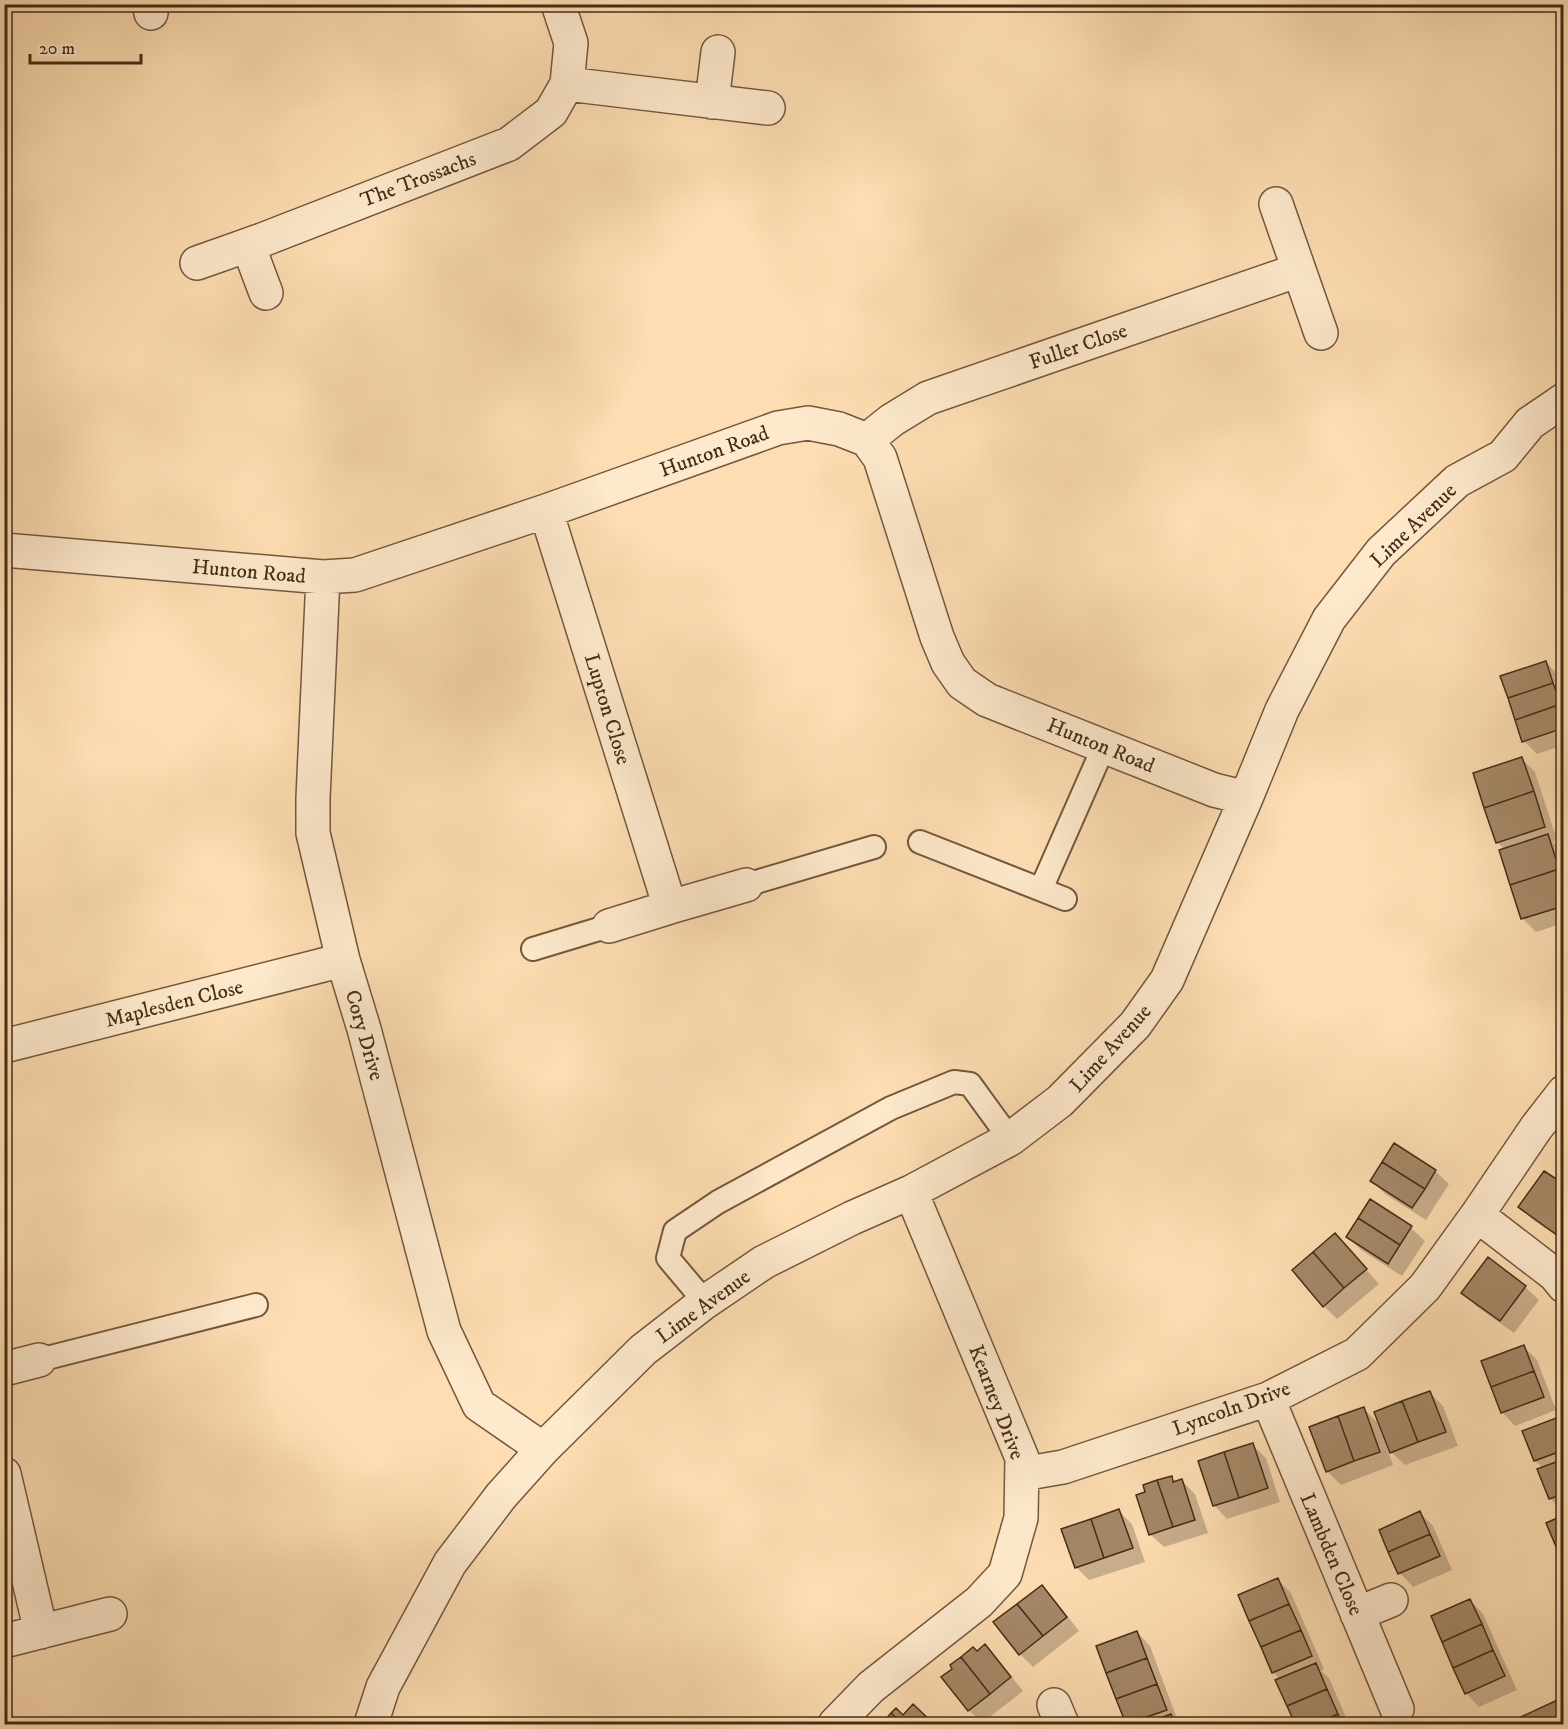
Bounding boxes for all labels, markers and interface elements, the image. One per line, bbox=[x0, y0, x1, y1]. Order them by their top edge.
scale bar bbox=[30, 27, 141, 65]
text: 20 m bbox=[39, 38, 75, 60]
street label: The Trossachs bbox=[357, 146, 480, 214]
street label: Fuller Close bbox=[1026, 318, 1131, 376]
street label: Hunton Road bbox=[656, 420, 773, 484]
street label: Lime Avenue bbox=[1365, 478, 1463, 573]
street label: Hunton Road bbox=[191, 554, 307, 590]
street label: Lupton Close bbox=[578, 651, 636, 768]
street label: Hunton Road bbox=[1043, 712, 1159, 780]
street label: Maplesden Close bbox=[103, 974, 246, 1034]
street label: Cory Drive bbox=[339, 987, 389, 1084]
street label: Lime Avenue bbox=[1064, 999, 1157, 1098]
street label: Lime Avenue bbox=[651, 1264, 756, 1350]
street label: Kearney Drive bbox=[962, 1341, 1030, 1464]
street label: Lyncoln Drive bbox=[1169, 1376, 1294, 1442]
street label: Lambden Close bbox=[1294, 1489, 1369, 1620]

